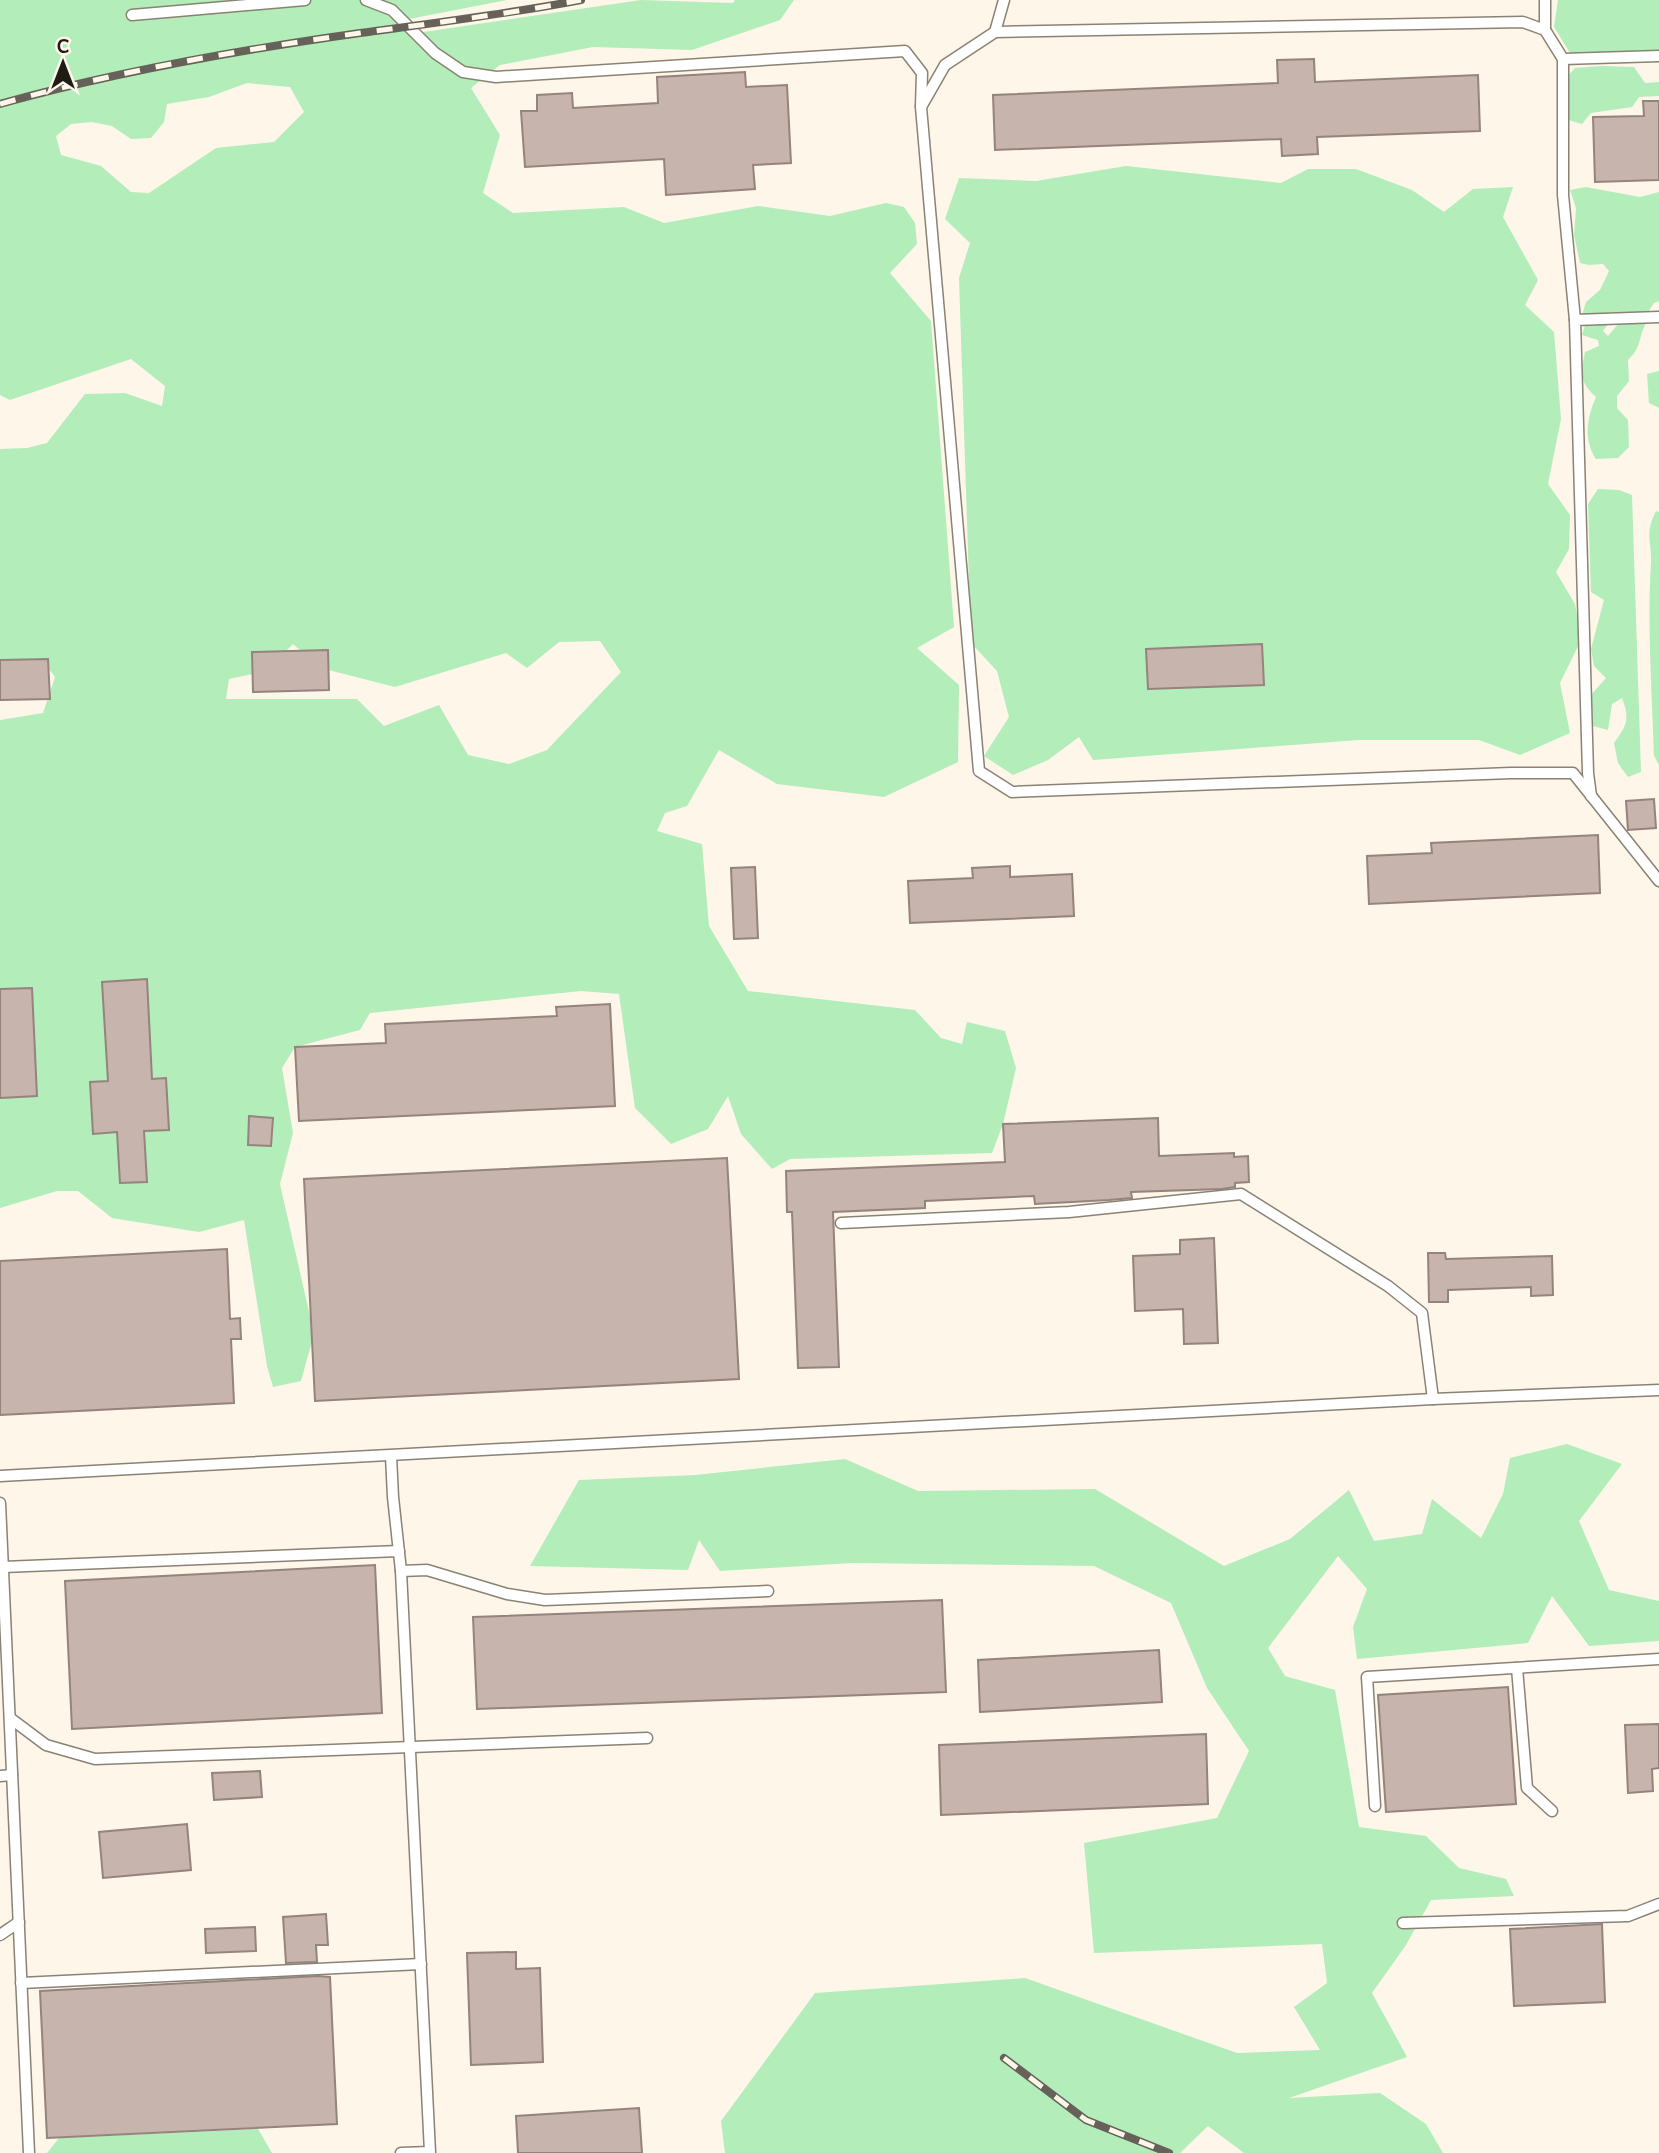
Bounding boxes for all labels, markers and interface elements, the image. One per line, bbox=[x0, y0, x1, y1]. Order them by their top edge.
north arrow bbox=[28, 28, 98, 98]
text: С bbox=[57, 34, 70, 60]

